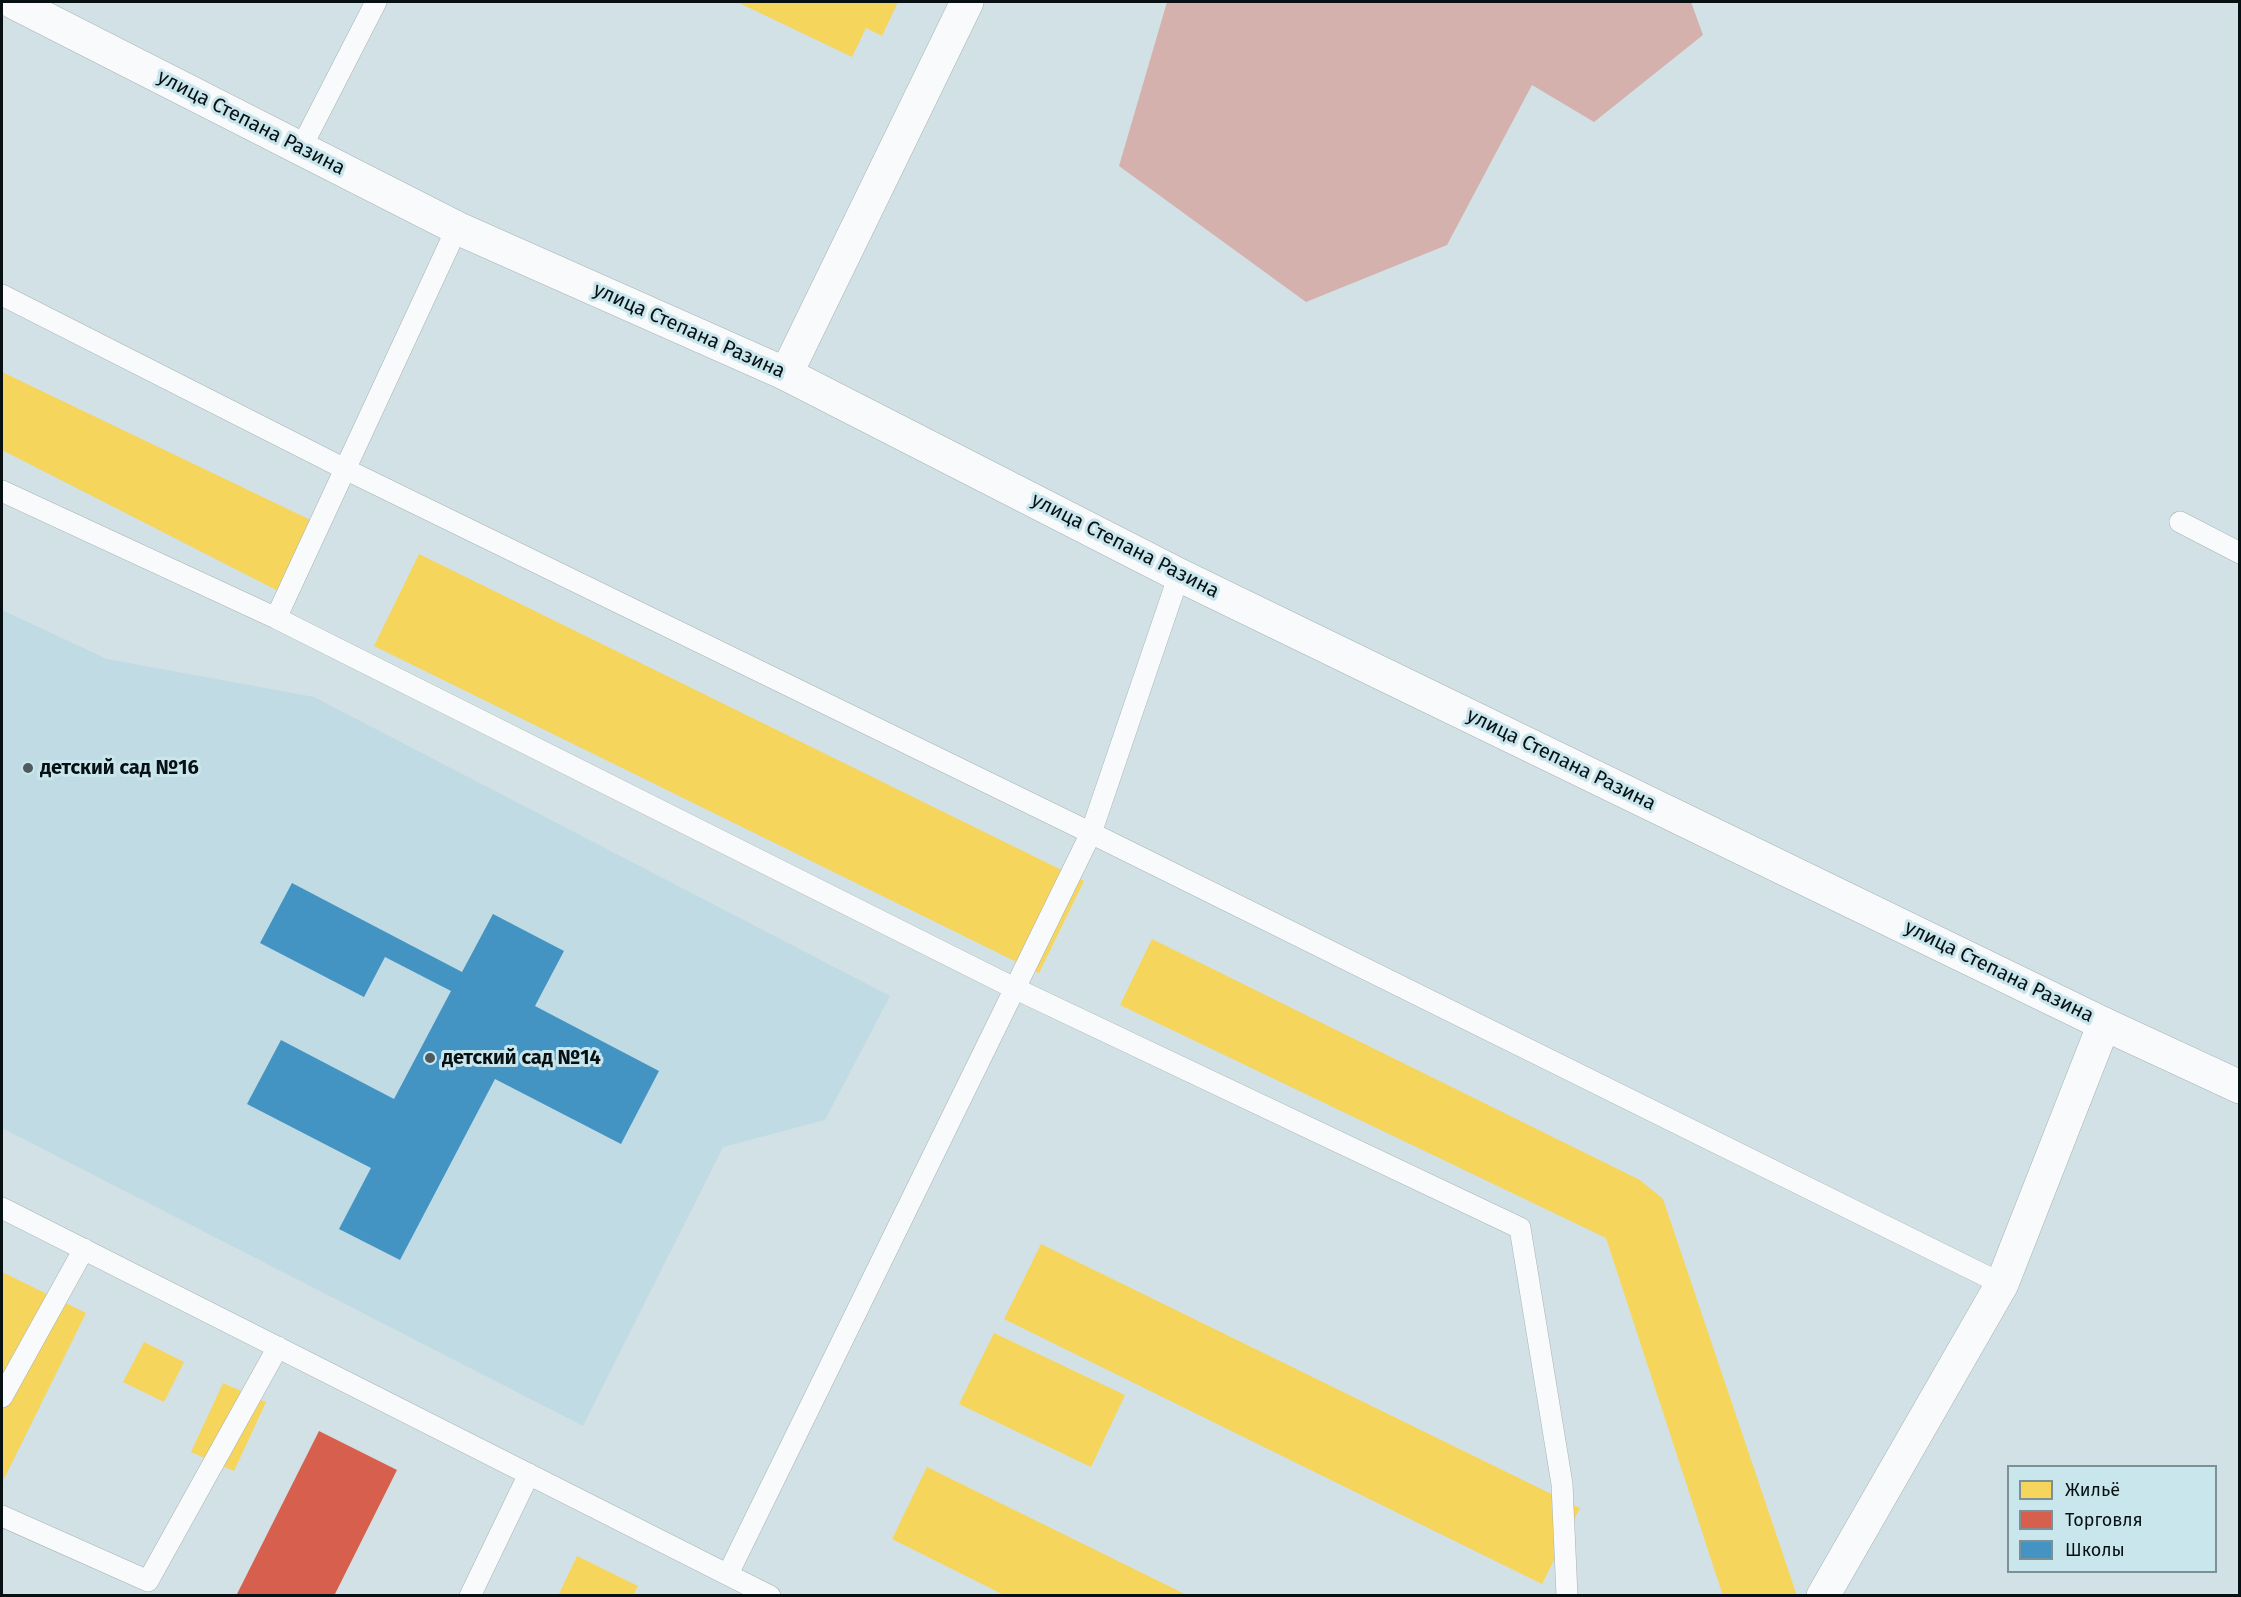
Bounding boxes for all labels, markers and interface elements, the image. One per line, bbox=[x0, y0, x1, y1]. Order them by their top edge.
street label: улица Степана Разина bbox=[153, 65, 349, 181]
street label: улица Степана Разина bbox=[589, 278, 789, 384]
street label: улица Степана Разина bbox=[1027, 488, 1223, 604]
street label: улица Степана Разина bbox=[1462, 704, 1660, 816]
place label: детский сад №16 bbox=[40, 756, 199, 780]
marker: детский сад №16 bbox=[21, 761, 35, 775]
street label: улица Степана Разина bbox=[1900, 916, 2098, 1028]
place label: детский сад №14 bbox=[442, 1046, 601, 1070]
marker: детский сад №14 bbox=[423, 1051, 437, 1065]
legend bbox=[2007, 1465, 2217, 1573]
text: Жильё bbox=[2065, 1479, 2120, 1501]
text: Торговля bbox=[2065, 1509, 2143, 1531]
text: Школы bbox=[2065, 1539, 2125, 1561]

